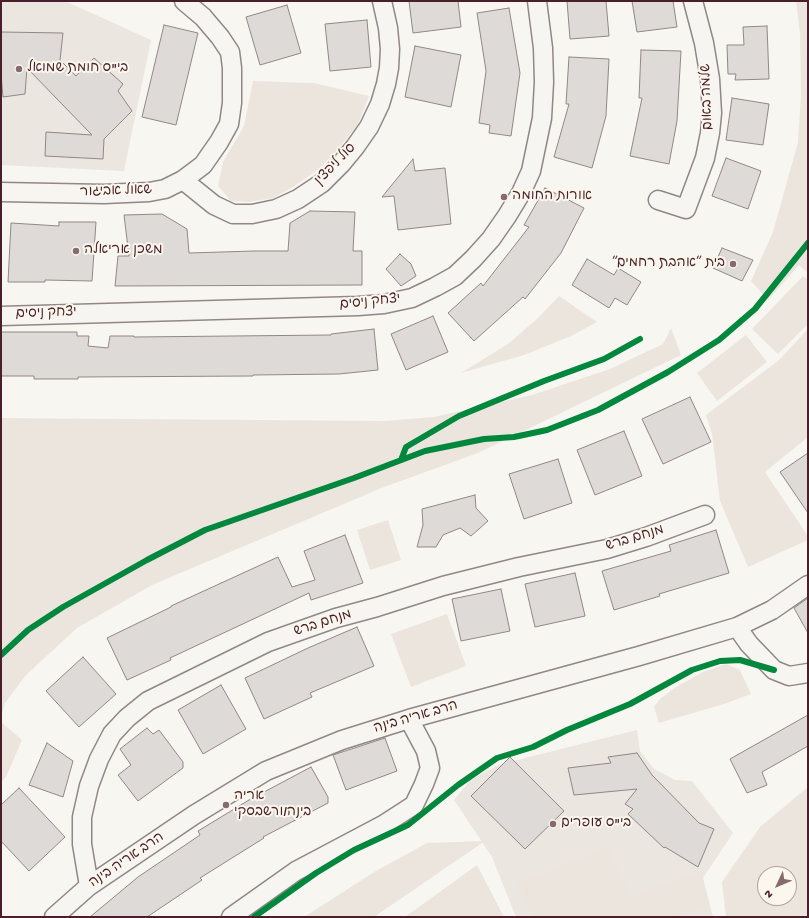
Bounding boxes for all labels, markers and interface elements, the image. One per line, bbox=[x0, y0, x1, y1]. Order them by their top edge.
place label: בי"ס חומת שמואל bbox=[27, 61, 128, 77]
marker: בי"ס חומת שמואל bbox=[14, 64, 24, 74]
street label: שלמה באום bbox=[698, 64, 718, 130]
street label: סול ליפצין bbox=[312, 140, 360, 190]
street label: שאול אביגור bbox=[80, 182, 152, 202]
place label: אורות החומה bbox=[512, 189, 592, 205]
marker: אורות החומה bbox=[499, 192, 509, 202]
place label: משכן אריאלה bbox=[84, 243, 163, 259]
marker: משכן אריאלה bbox=[71, 246, 81, 256]
place label: בית ״אהבת רחמים״ bbox=[612, 256, 725, 272]
marker: בית ״אהבת רחמים״ bbox=[728, 259, 738, 269]
street label: יצחק ניסים bbox=[339, 291, 401, 315]
street label: יצחק ניסים bbox=[15, 305, 77, 323]
street label: מנחם ברש bbox=[604, 522, 666, 556]
street label: מנחם ברש bbox=[292, 607, 354, 641]
street label: הרב אריה בינה bbox=[372, 698, 460, 738]
place label: אריה בינה/ורשבסקי bbox=[234, 789, 311, 822]
marker: אריה בינה/ורשבסקי bbox=[221, 800, 231, 810]
place label: בי"ס עופרים bbox=[561, 816, 631, 832]
marker: בי"ס עופרים bbox=[548, 819, 558, 829]
street label: הרב אריה בינה bbox=[86, 830, 168, 892]
north arrow bbox=[757, 866, 797, 906]
text: N bbox=[762, 887, 776, 900]

